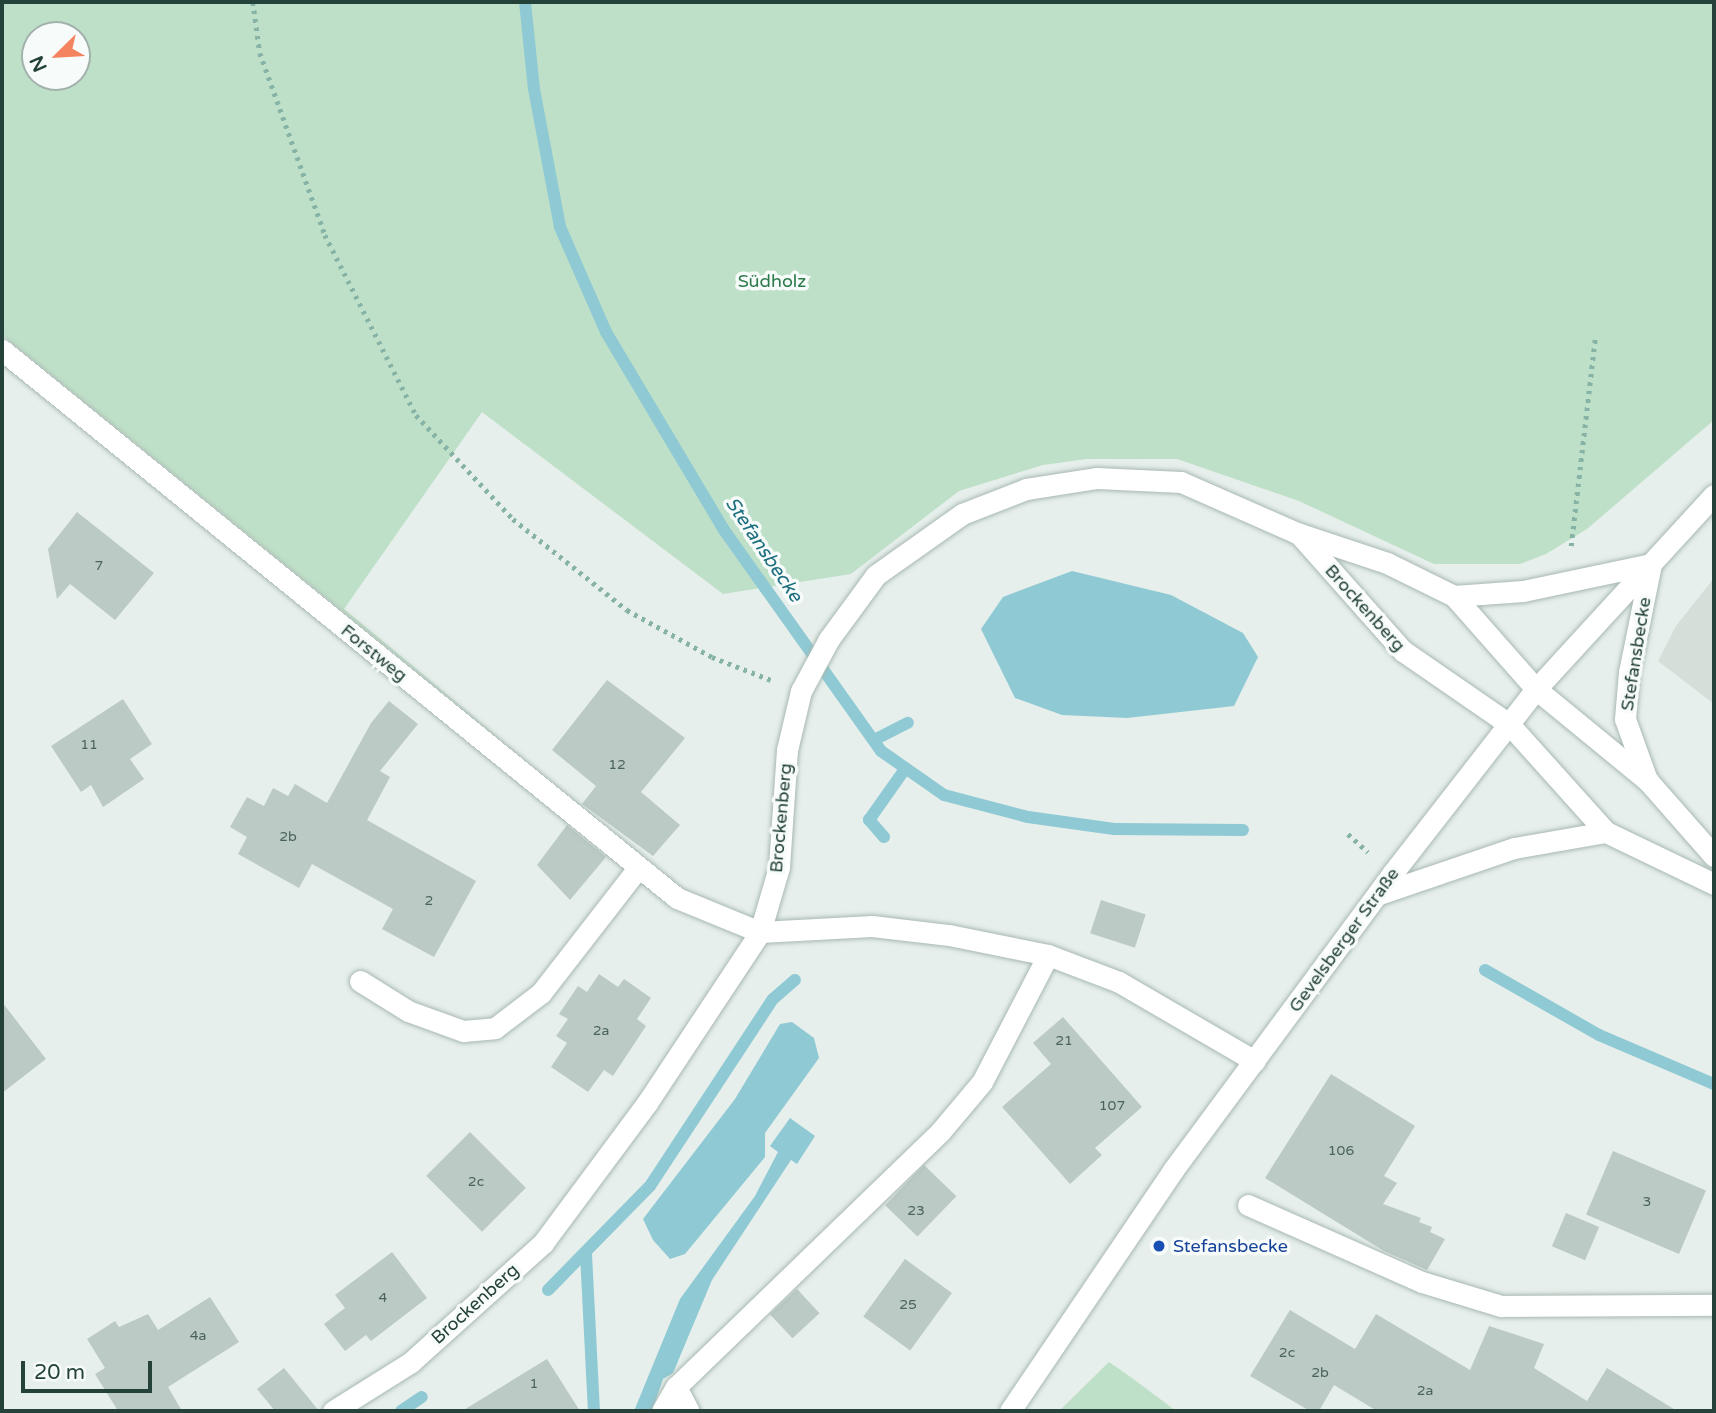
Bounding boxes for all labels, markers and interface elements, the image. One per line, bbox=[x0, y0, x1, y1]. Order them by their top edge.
north arrow bbox=[21, 21, 91, 91]
text: N bbox=[25, 52, 52, 75]
park label: Südholz bbox=[738, 270, 806, 292]
water label: Stefansbecke bbox=[720, 493, 806, 607]
house number: 7 bbox=[95, 558, 103, 574]
street label: Brockenberg bbox=[1320, 560, 1410, 656]
street label: Stefansbecke bbox=[1616, 596, 1656, 712]
street label: Forstweg bbox=[336, 620, 412, 686]
house number: 11 bbox=[80, 737, 98, 753]
house number: 12 bbox=[608, 757, 626, 773]
street label: Brockenberg bbox=[765, 762, 797, 874]
house number: 2b bbox=[279, 829, 297, 845]
street label: Gevelsberger Straße bbox=[1284, 863, 1404, 1017]
house number: 2 bbox=[425, 893, 433, 909]
house number: 2a bbox=[593, 1023, 609, 1039]
house number: 21 bbox=[1055, 1033, 1073, 1049]
house number: 107 bbox=[1099, 1098, 1125, 1114]
house number: 106 bbox=[1328, 1143, 1354, 1159]
house number: 2c bbox=[468, 1174, 484, 1190]
house number: 3 bbox=[1643, 1194, 1651, 1210]
house number: 23 bbox=[907, 1203, 925, 1219]
place label: Stefansbecke bbox=[1173, 1235, 1288, 1257]
marker: Stefansbecke bbox=[1151, 1238, 1167, 1254]
street label: Brockenberg bbox=[427, 1259, 523, 1349]
house number: 4 bbox=[379, 1290, 387, 1306]
house number: 25 bbox=[899, 1297, 917, 1313]
house number: 4a bbox=[190, 1328, 206, 1344]
house number: 2c bbox=[1279, 1345, 1295, 1361]
scale bar bbox=[24, 1346, 156, 1390]
text: 20 m bbox=[34, 1360, 85, 1385]
house number: 2b bbox=[1311, 1365, 1329, 1381]
house number: 1 bbox=[530, 1376, 538, 1392]
house number: 2a bbox=[1417, 1383, 1433, 1399]

